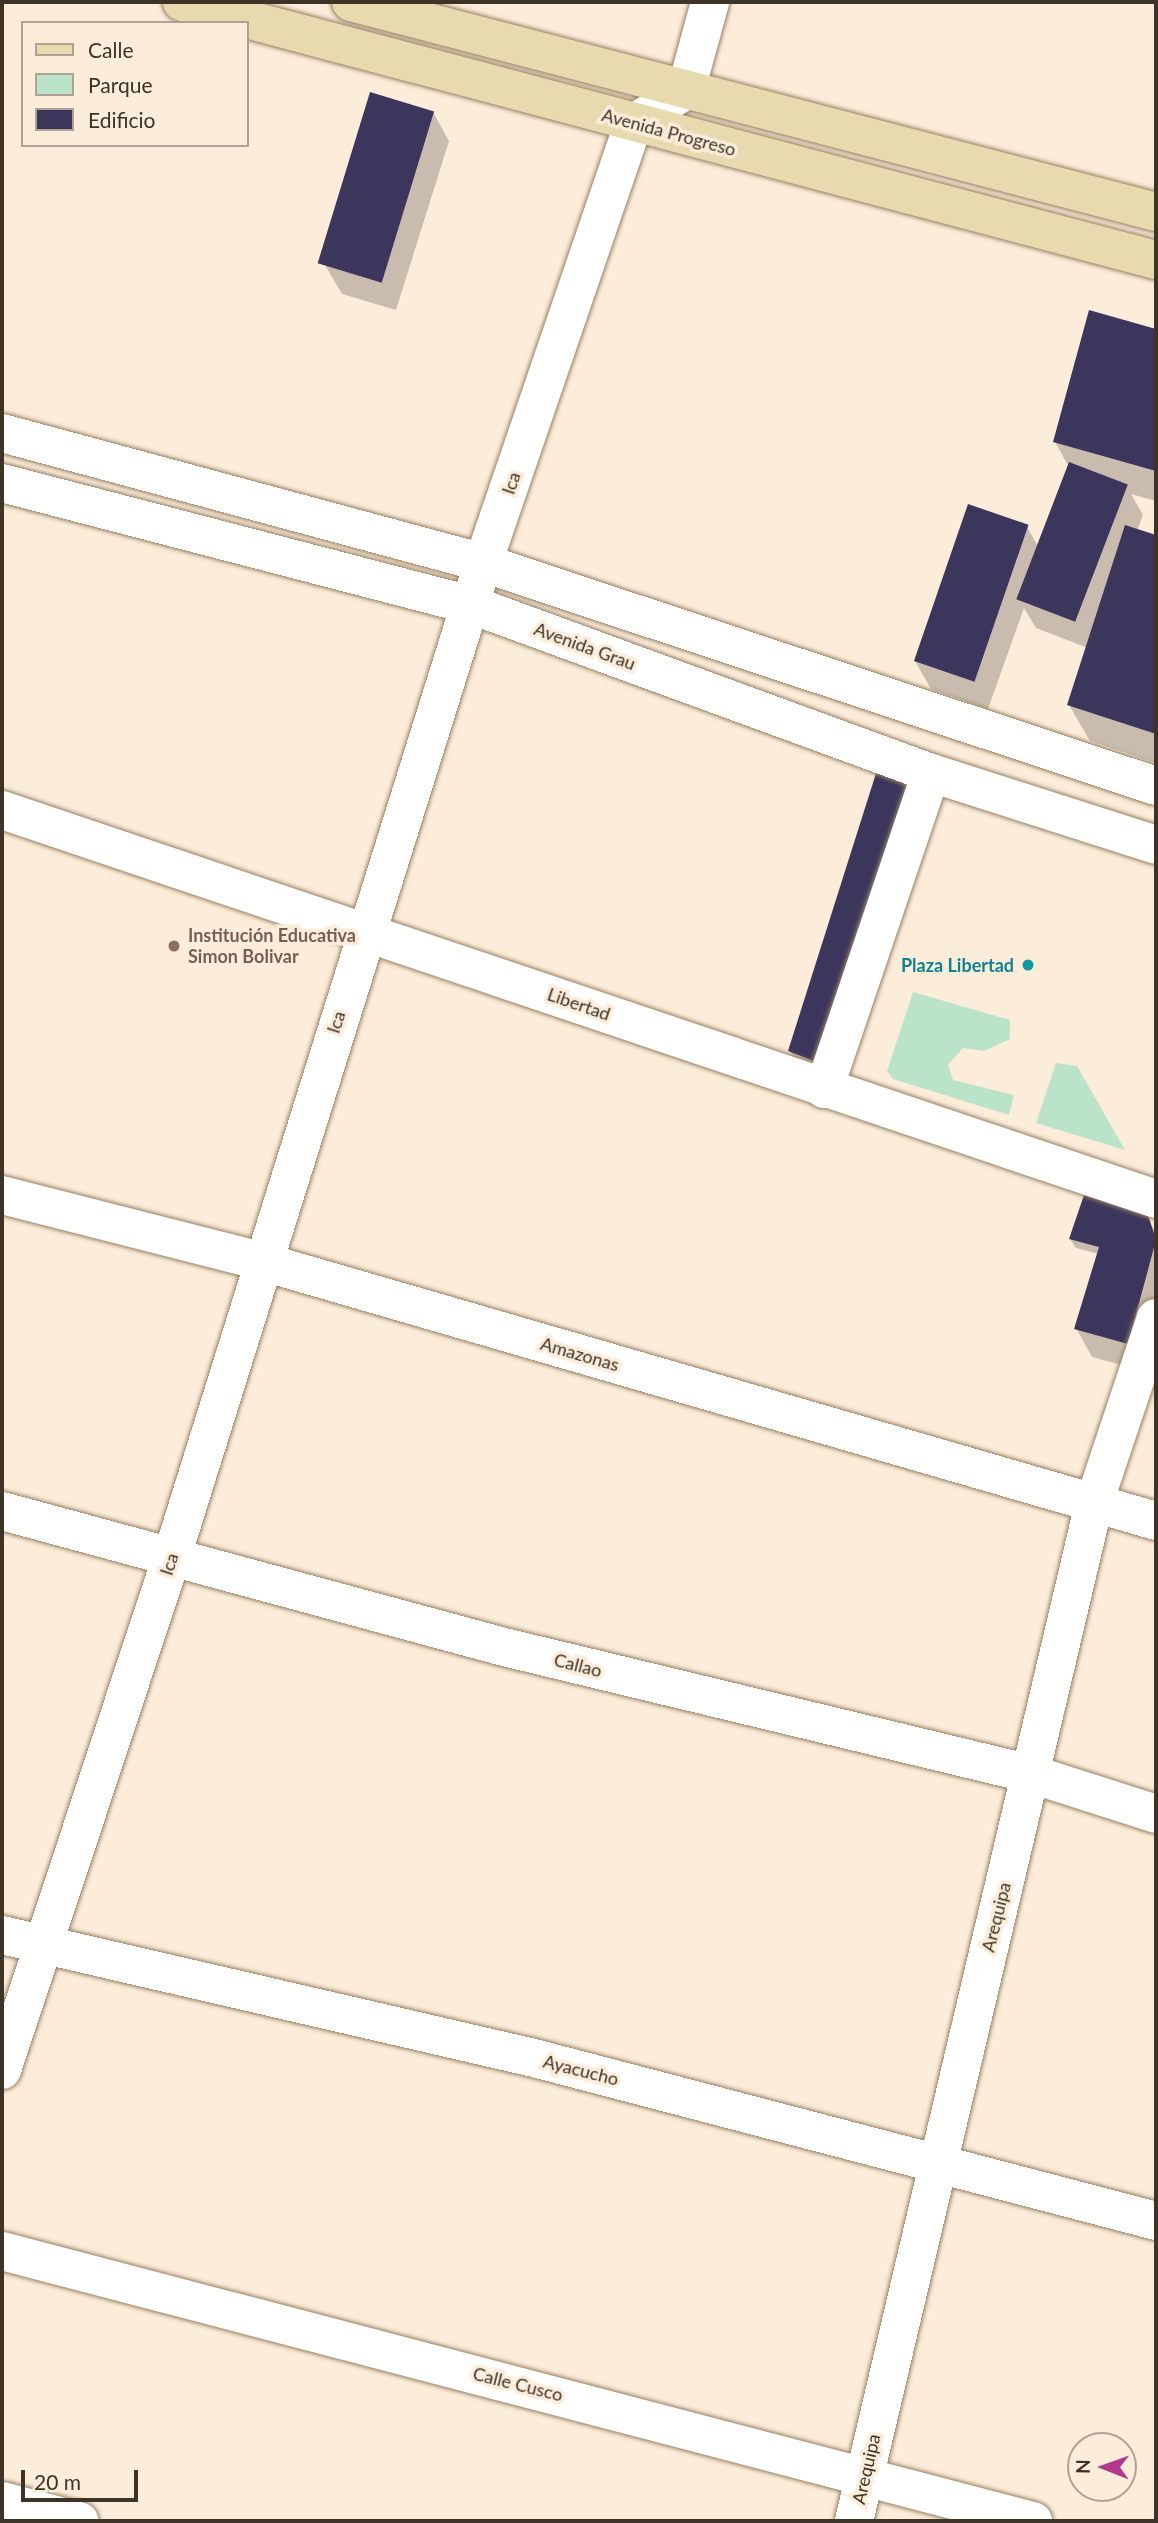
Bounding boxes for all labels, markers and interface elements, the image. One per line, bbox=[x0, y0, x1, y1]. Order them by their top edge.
legend bbox=[21, 21, 248, 147]
text: Calle bbox=[88, 37, 133, 62]
text: Parque bbox=[88, 72, 153, 97]
street label: Avenida Progreso bbox=[600, 104, 738, 160]
text: Edificio bbox=[88, 107, 155, 132]
street label: Ica bbox=[497, 469, 525, 497]
street label: Avenida Grau bbox=[531, 618, 639, 674]
place label: Institución Educativa Simon Bolivar bbox=[188, 925, 356, 968]
marker: Institución Educativa Simon Bolivar bbox=[166, 938, 182, 954]
place label: Plaza Libertad bbox=[901, 954, 1014, 976]
marker: Plaza Libertad bbox=[1020, 957, 1036, 973]
street label: Libertad bbox=[545, 983, 613, 1025]
street label: Ica bbox=[322, 1008, 350, 1036]
street label: Amazonas bbox=[538, 1332, 622, 1376]
street label: Ica bbox=[155, 1550, 183, 1578]
street label: Callao bbox=[552, 1649, 604, 1681]
street label: Arequipa bbox=[977, 1880, 1015, 1954]
street label: Ayacucho bbox=[541, 2050, 621, 2090]
street label: Calle Cusco bbox=[471, 2362, 565, 2406]
street label: Arequipa bbox=[847, 2432, 885, 2506]
north arrow bbox=[1067, 2432, 1137, 2502]
scale bar bbox=[24, 2456, 142, 2500]
text: N bbox=[1071, 2459, 1094, 2474]
text: 20 m bbox=[34, 2469, 81, 2494]

